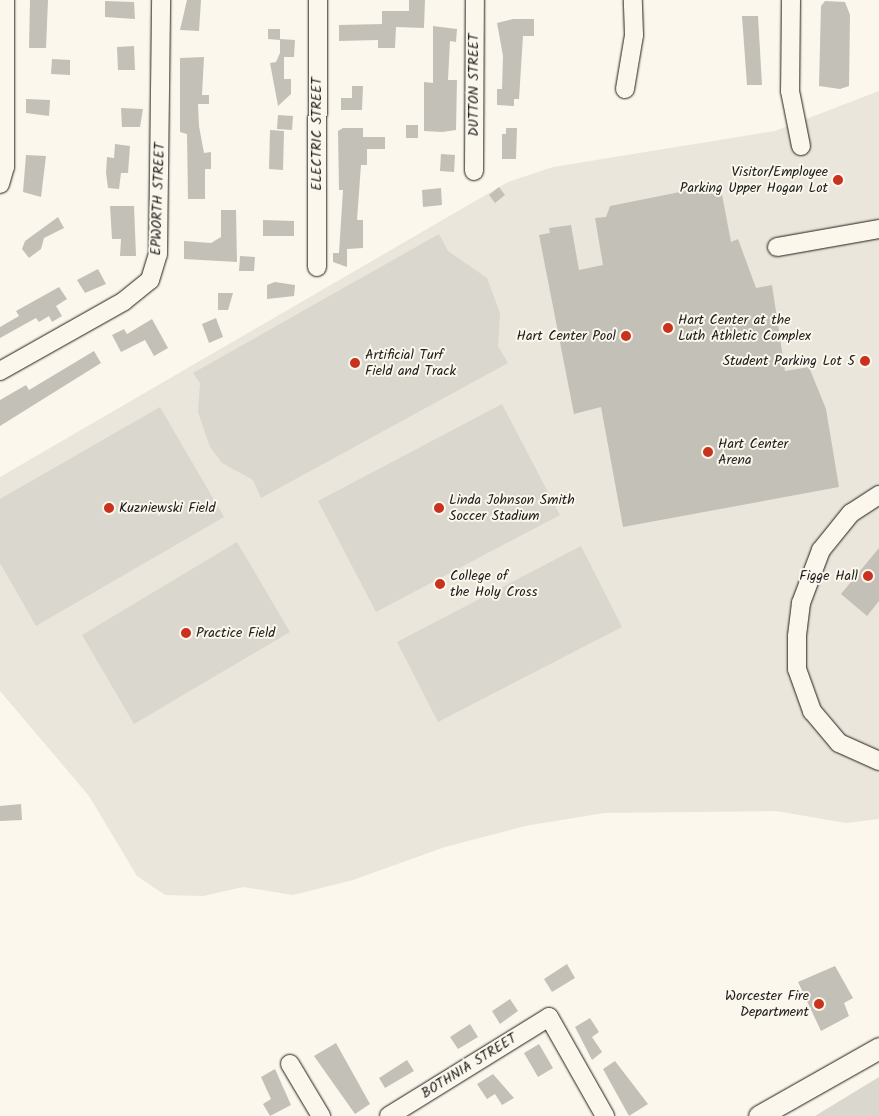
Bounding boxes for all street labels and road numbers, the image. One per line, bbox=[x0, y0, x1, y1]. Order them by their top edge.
street label: DUTTON STREET bbox=[466, 33, 482, 137]
street label: ELECTRIC STREET bbox=[309, 77, 325, 191]
street label: EPWORTH STREET bbox=[148, 142, 168, 256]
street label: BOTHNIA STREET bbox=[418, 1030, 520, 1102]

